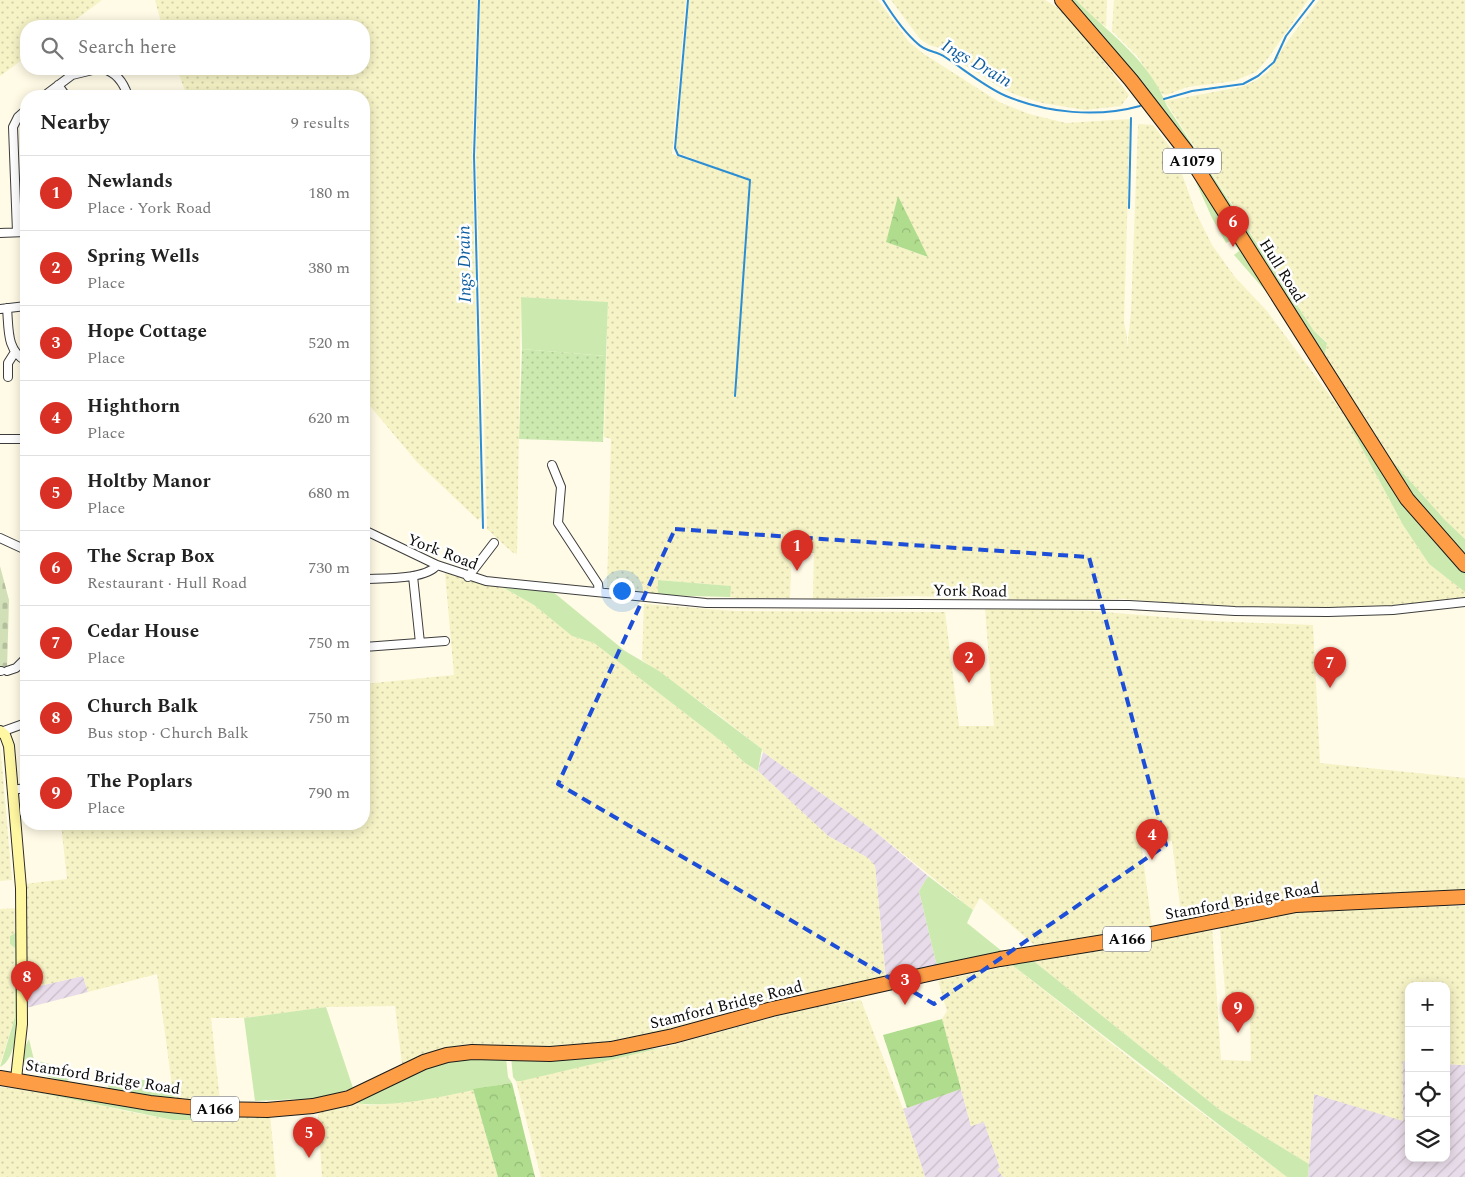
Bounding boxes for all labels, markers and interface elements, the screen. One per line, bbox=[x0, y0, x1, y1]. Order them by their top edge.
search box bbox=[20, 20, 370, 75]
water label: Ings Drain bbox=[936, 32, 1017, 95]
text: Search here bbox=[78, 33, 177, 62]
icon: search bbox=[38, 34, 66, 62]
text: Nearby bbox=[40, 107, 110, 139]
text: 9 results bbox=[291, 111, 350, 135]
road number: A1079 bbox=[1163, 148, 1221, 174]
text: Newlands bbox=[87, 167, 173, 196]
text: 1 bbox=[52, 181, 60, 205]
text: 180 m bbox=[308, 181, 350, 205]
text: Place · York Road bbox=[87, 196, 212, 220]
pin: 6 bbox=[1217, 206, 1249, 247]
water label: Ings Drain bbox=[450, 225, 479, 303]
street label: Hull Road bbox=[1253, 234, 1311, 307]
text: Spring Wells bbox=[87, 242, 200, 271]
text: 2 bbox=[52, 256, 60, 280]
text: 380 m bbox=[308, 256, 350, 280]
text: Place bbox=[87, 271, 125, 295]
text: Hope Cottage bbox=[87, 317, 207, 346]
text: 3 bbox=[52, 331, 60, 355]
text: 520 m bbox=[308, 331, 350, 355]
text: Place bbox=[87, 346, 125, 370]
text: Highthorn bbox=[87, 392, 180, 421]
text: 4 bbox=[52, 406, 60, 430]
text: 620 m bbox=[308, 406, 350, 430]
text: Place bbox=[87, 421, 125, 445]
text: Holtby Manor bbox=[87, 467, 211, 496]
text: 5 bbox=[52, 481, 60, 505]
text: 680 m bbox=[308, 481, 350, 505]
text: Place bbox=[87, 496, 125, 520]
street label: York Road bbox=[404, 527, 482, 576]
pin: 1 bbox=[781, 530, 813, 571]
text: The Scrap Box bbox=[87, 542, 215, 571]
text: 6 bbox=[52, 556, 60, 580]
text: 730 m bbox=[308, 556, 350, 580]
text: Restaurant · Hull Road bbox=[87, 571, 247, 595]
your location bbox=[609, 578, 635, 604]
street label: York Road bbox=[933, 578, 1007, 604]
text: Cedar House bbox=[87, 617, 199, 646]
text: 7 bbox=[52, 631, 60, 655]
text: 750 m bbox=[308, 631, 350, 655]
pin: 2 bbox=[953, 642, 985, 683]
text: Place bbox=[87, 646, 125, 670]
pin: 7 bbox=[1314, 647, 1346, 688]
text: Church Balk bbox=[87, 692, 198, 721]
text: 8 bbox=[52, 706, 60, 730]
text: 750 m bbox=[308, 706, 350, 730]
text: Bus stop · Church Balk bbox=[87, 721, 249, 745]
text: The Poplars bbox=[87, 767, 193, 796]
text: 9 bbox=[52, 781, 60, 805]
text: 790 m bbox=[308, 781, 350, 805]
text: Place bbox=[87, 796, 125, 820]
pin: 4 bbox=[1136, 819, 1168, 860]
street label: Stamford Bridge Road bbox=[1163, 876, 1321, 926]
road number: A166 bbox=[1103, 926, 1151, 952]
pin: 8 bbox=[11, 961, 43, 1002]
pin: 3 bbox=[889, 964, 921, 1005]
street label: Stamford Bridge Road bbox=[647, 974, 805, 1036]
map controls bbox=[1405, 982, 1450, 1162]
button: + bbox=[1405, 982, 1450, 1027]
pin: 9 bbox=[1222, 992, 1254, 1033]
button: − bbox=[1405, 1027, 1450, 1072]
street label: Stamford Bridge Road bbox=[24, 1053, 182, 1101]
button: locate bbox=[1405, 1072, 1450, 1117]
road number: A166 bbox=[191, 1096, 239, 1122]
pin: 5 bbox=[293, 1117, 325, 1158]
button: layers bbox=[1405, 1117, 1450, 1162]

